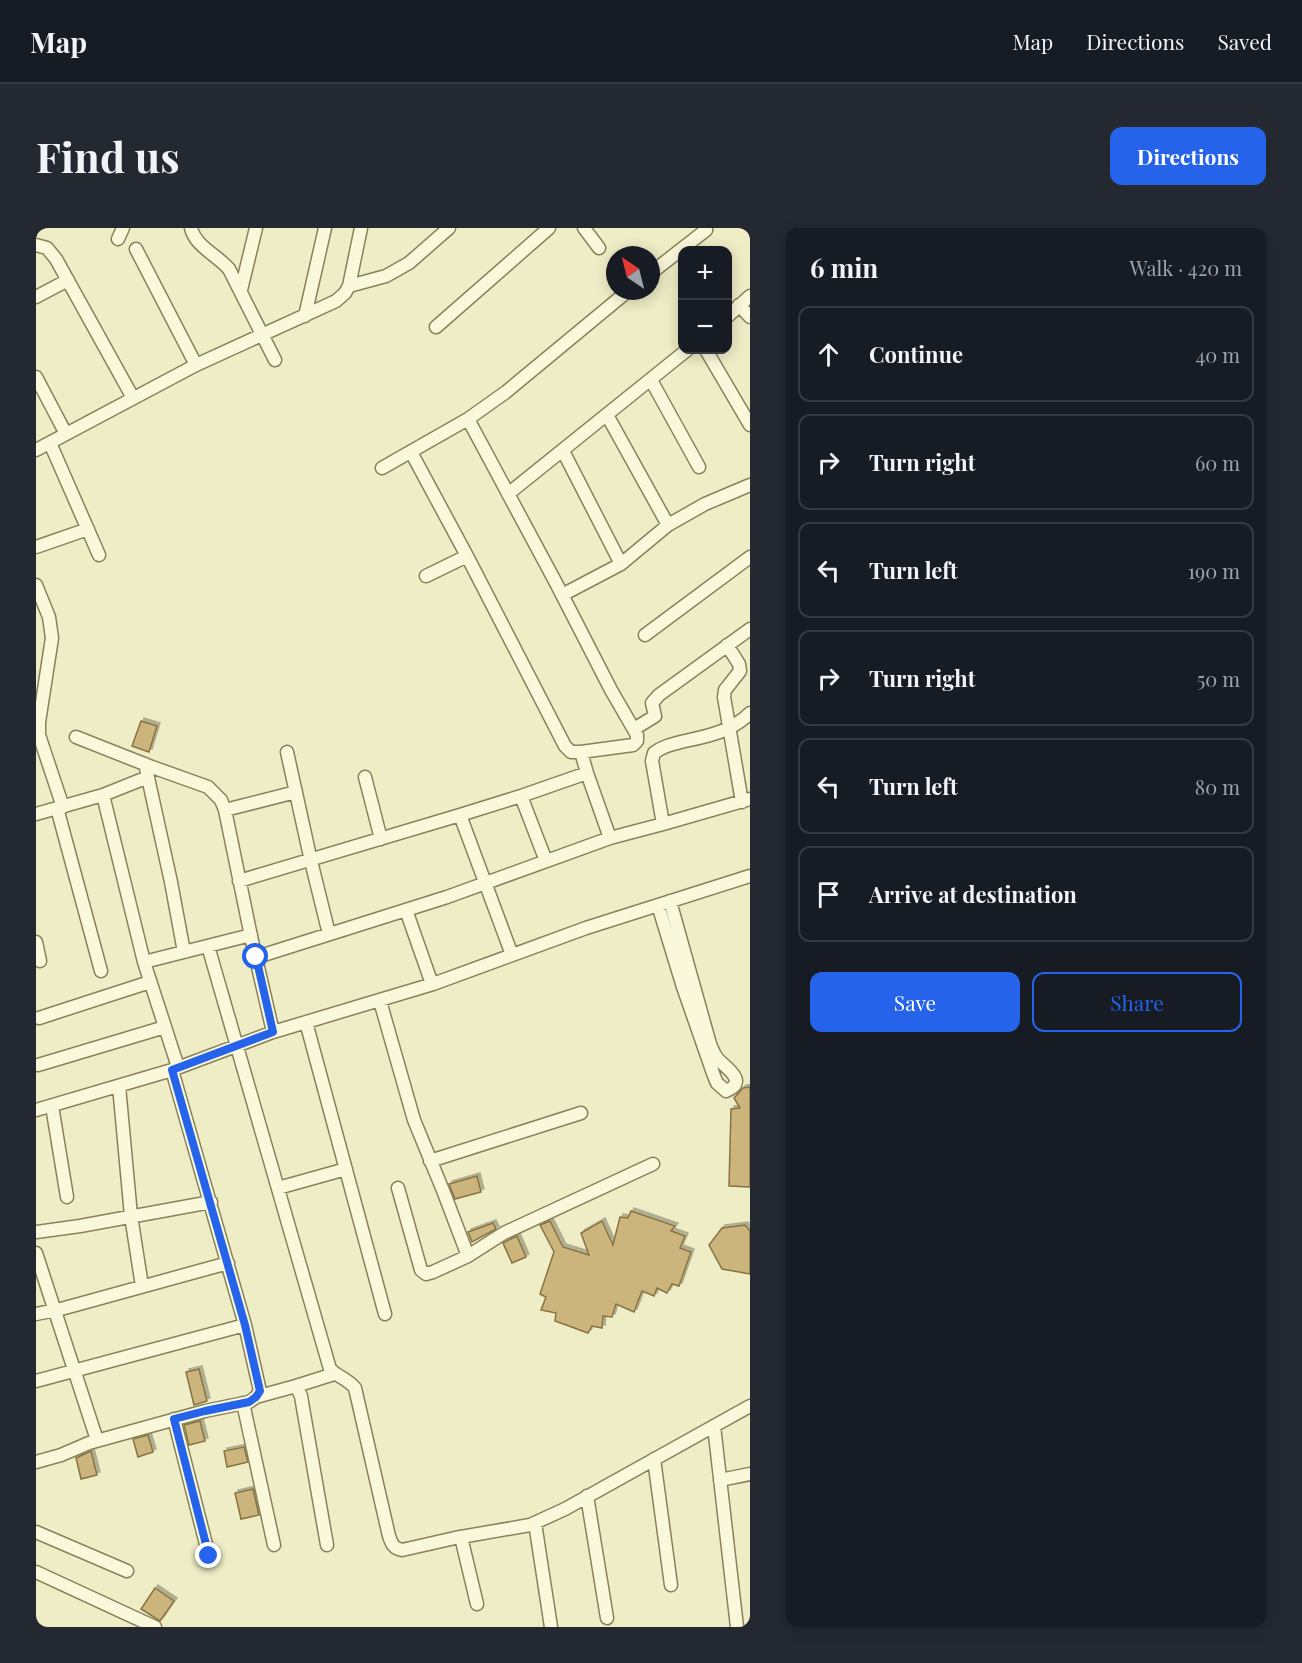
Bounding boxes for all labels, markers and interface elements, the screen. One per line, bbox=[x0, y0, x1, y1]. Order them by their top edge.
text: Map bbox=[30, 23, 87, 60]
text: Map bbox=[1012, 27, 1053, 55]
text: Directions bbox=[1086, 27, 1184, 55]
text: Saved bbox=[1217, 27, 1272, 55]
button: Directions bbox=[1110, 127, 1266, 185]
text: Find us bbox=[36, 128, 180, 184]
north arrow bbox=[606, 246, 660, 300]
map controls bbox=[678, 246, 732, 354]
button: + bbox=[678, 246, 732, 300]
text: 6 min bbox=[810, 250, 878, 285]
text: Walk · 420 m bbox=[1129, 254, 1242, 281]
button: − bbox=[678, 300, 732, 354]
icon: ahead bbox=[812, 338, 845, 371]
text: Continue bbox=[869, 339, 963, 369]
text: 40 m bbox=[1195, 341, 1240, 368]
icon: right bbox=[812, 446, 845, 479]
text: Turn right bbox=[869, 447, 975, 477]
text: 60 m bbox=[1195, 449, 1240, 476]
icon: left bbox=[812, 554, 845, 587]
text: Turn left bbox=[869, 555, 958, 585]
text: 190 m bbox=[1188, 557, 1240, 584]
icon: right bbox=[812, 662, 845, 695]
text: Turn right bbox=[869, 663, 975, 693]
text: 50 m bbox=[1197, 665, 1240, 692]
icon: left bbox=[812, 770, 845, 803]
text: Turn left bbox=[869, 771, 958, 801]
text: 80 m bbox=[1195, 773, 1240, 800]
icon: arrive bbox=[812, 878, 845, 911]
text: Arrive at destination bbox=[869, 879, 1077, 909]
route start bbox=[242, 943, 268, 969]
button: Save bbox=[810, 972, 1020, 1032]
button: Share bbox=[1032, 972, 1242, 1032]
route end bbox=[195, 1542, 221, 1568]

